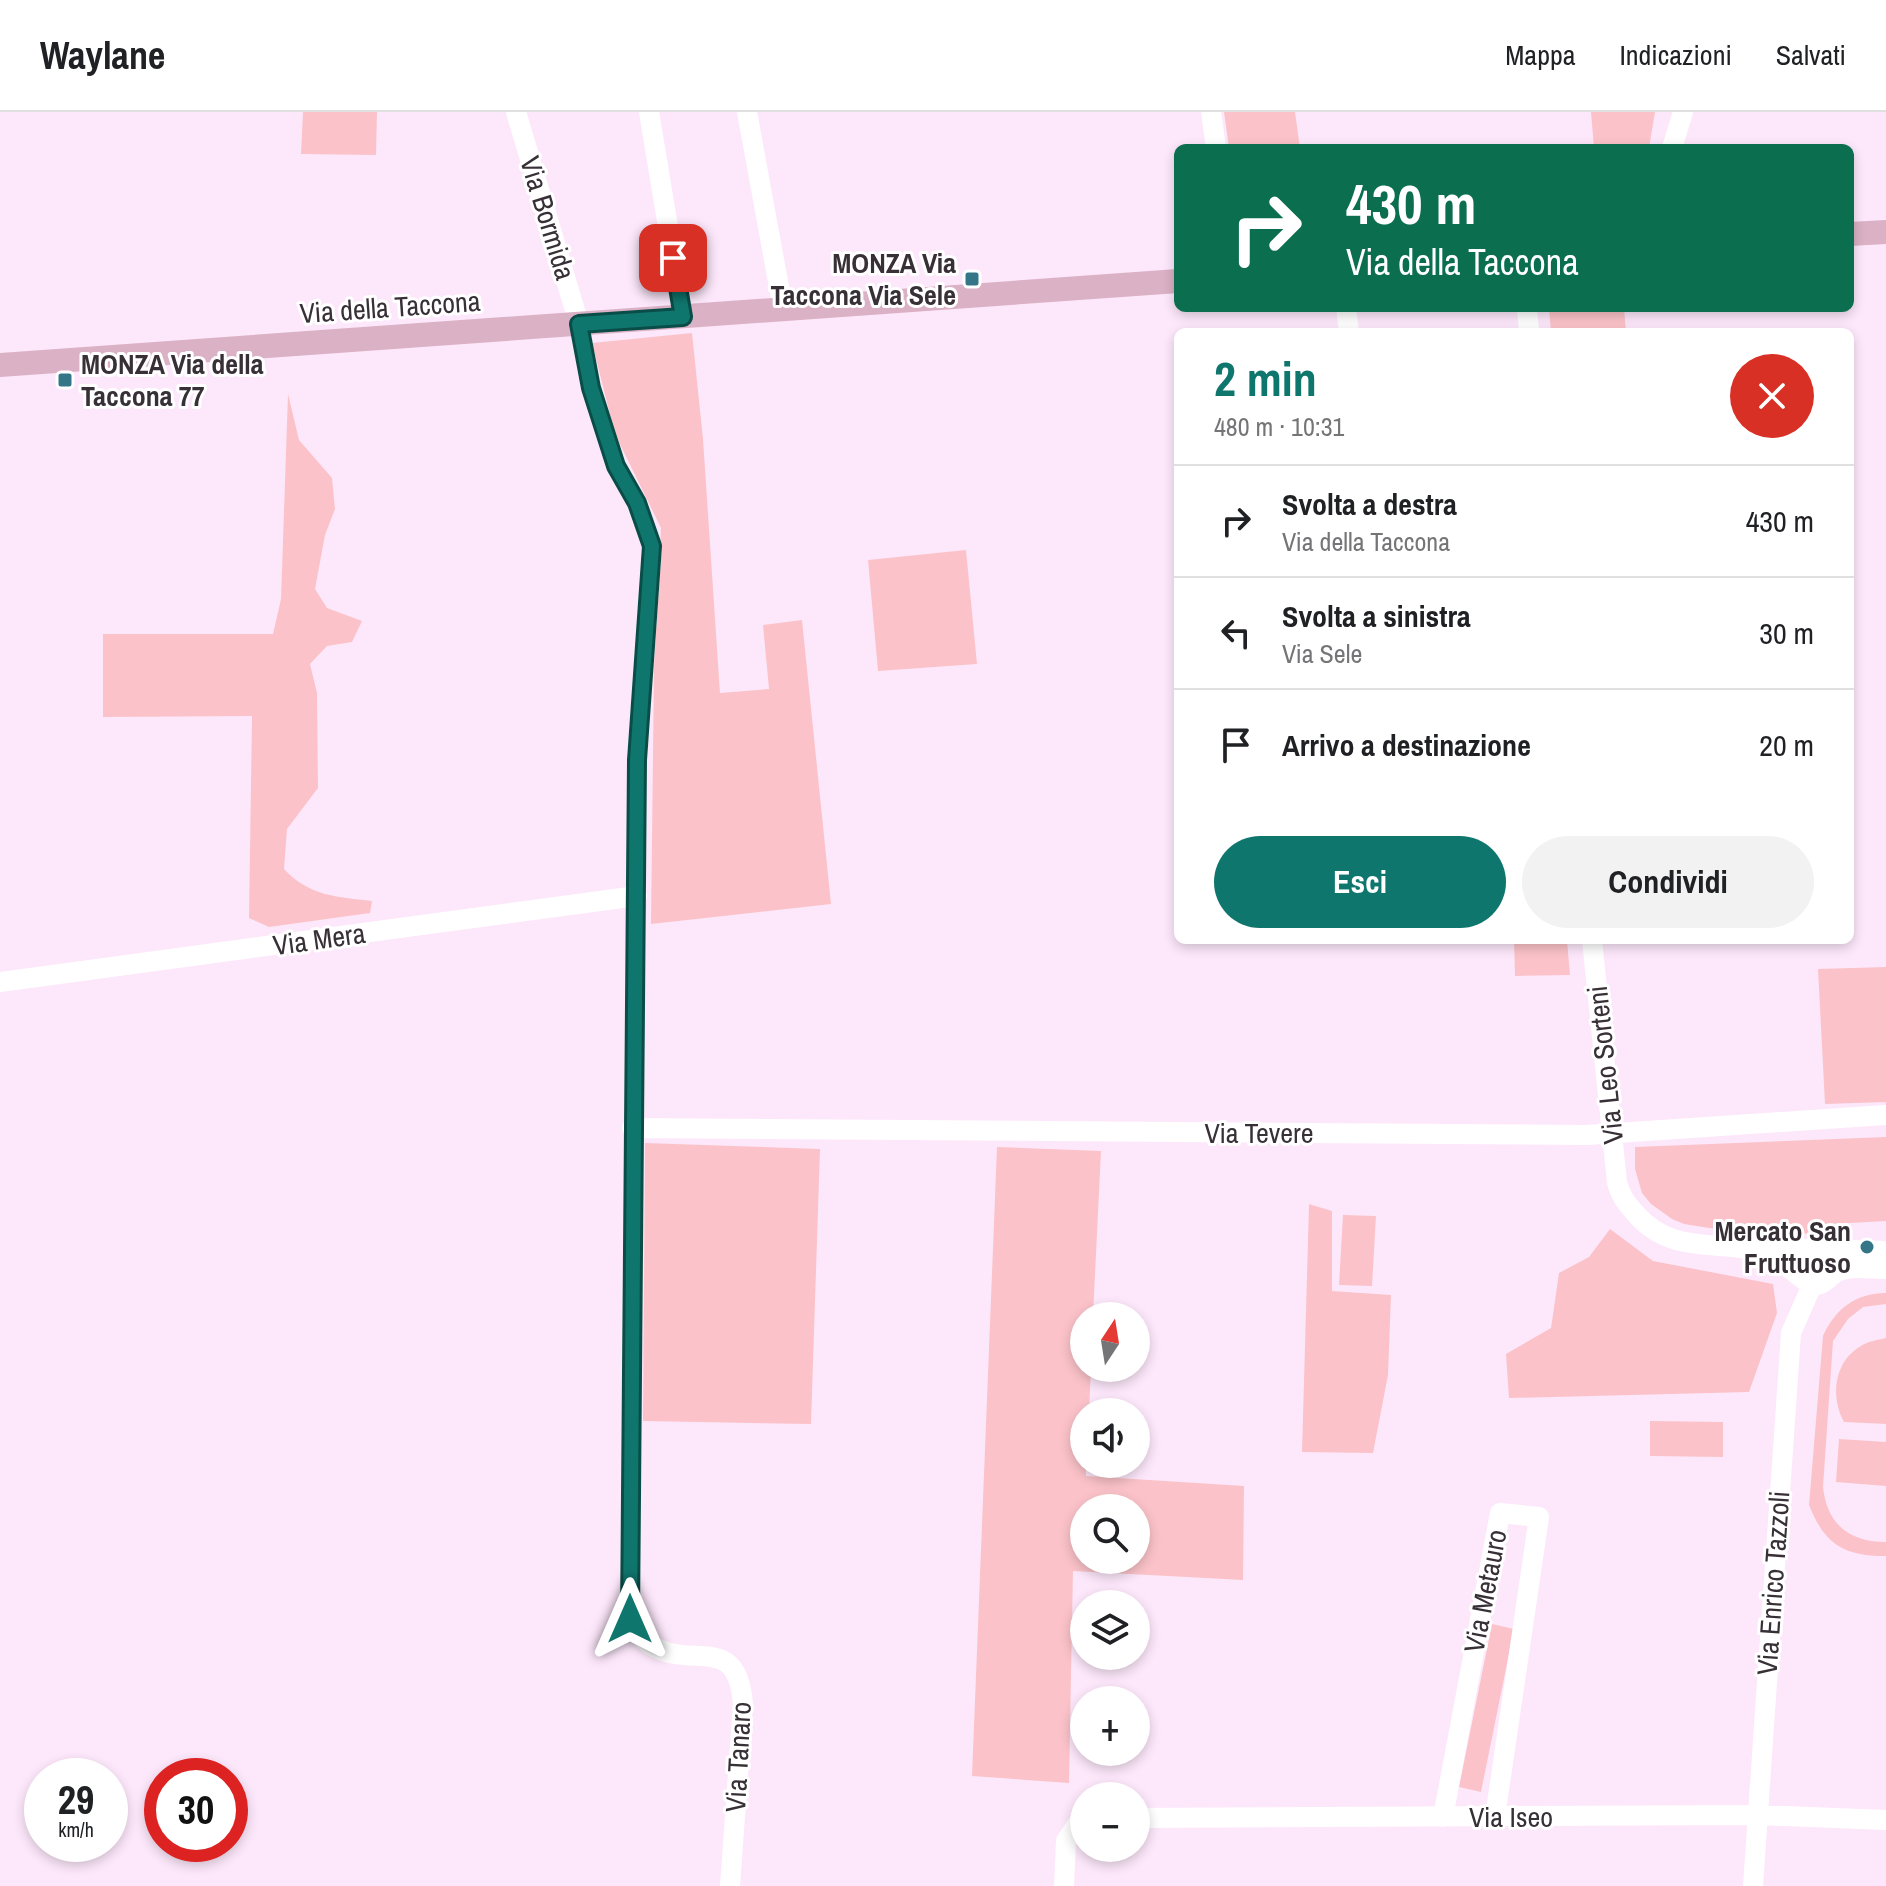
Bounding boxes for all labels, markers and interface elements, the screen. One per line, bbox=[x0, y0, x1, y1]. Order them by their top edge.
text: Waylane bbox=[40, 30, 165, 81]
text: Mappa bbox=[1505, 36, 1575, 74]
text: Indicazioni bbox=[1619, 36, 1732, 74]
text: Salvati bbox=[1776, 36, 1846, 74]
street label: Via Bormida bbox=[511, 152, 585, 285]
text: 430 m bbox=[1346, 166, 1476, 241]
icon: right bbox=[1214, 176, 1318, 280]
pin bbox=[639, 224, 707, 292]
icon: arrive bbox=[651, 236, 695, 280]
text: Via della Taccona bbox=[1346, 238, 1579, 286]
place label: MONZA Via Taccona Via Sele bbox=[770, 244, 956, 314]
marker: MONZA Via Taccona Via Sele bbox=[963, 270, 981, 288]
street label: Via della Taccona bbox=[298, 282, 482, 332]
place label: MONZA Via della Taccona 77 bbox=[81, 345, 264, 415]
text: 2 min bbox=[1214, 346, 1317, 411]
button: close bbox=[1730, 354, 1814, 438]
marker: MONZA Via della Taccona 77 bbox=[56, 371, 74, 389]
text: 480 m · 10:31 bbox=[1214, 409, 1344, 444]
text: Svolta a destra bbox=[1282, 484, 1457, 524]
icon: right bbox=[1214, 499, 1258, 543]
text: 430 m bbox=[1746, 501, 1814, 541]
text: Via della Taccona bbox=[1282, 524, 1450, 559]
text: Svolta a sinistra bbox=[1282, 596, 1471, 636]
icon: left bbox=[1214, 611, 1258, 655]
text: 30 m bbox=[1759, 613, 1814, 653]
text: Via Sele bbox=[1282, 636, 1362, 671]
icon: arrive bbox=[1214, 723, 1258, 767]
text: Arrivo a destinazione bbox=[1282, 725, 1531, 765]
text: 20 m bbox=[1759, 725, 1814, 765]
button: Esci bbox=[1214, 836, 1506, 928]
button: Condividi bbox=[1522, 836, 1814, 928]
street label: Via Mera bbox=[270, 914, 368, 964]
street label: Via Leo Sorteni bbox=[1578, 984, 1632, 1146]
street label: Via Tevere bbox=[1205, 1114, 1313, 1152]
place label: Mercato San Fruttuoso bbox=[1714, 1212, 1851, 1282]
marker: Mercato San Fruttuoso bbox=[1858, 1238, 1876, 1256]
north arrow bbox=[1070, 1302, 1150, 1382]
map controls bbox=[1070, 1302, 1150, 1862]
button: sound bbox=[1070, 1398, 1150, 1478]
street label: Via Enrico Tazzoli bbox=[1748, 1490, 1798, 1676]
button: search bbox=[1070, 1494, 1150, 1574]
street label: Via Metauro bbox=[1454, 1526, 1516, 1656]
position arrow bbox=[588, 1577, 672, 1661]
button: layers bbox=[1070, 1590, 1150, 1670]
button: + bbox=[1070, 1686, 1150, 1766]
street label: Via Tanaro bbox=[716, 1701, 760, 1813]
speed limit sign: 30 bbox=[144, 1758, 248, 1862]
text: 29 bbox=[58, 1773, 94, 1826]
button: − bbox=[1070, 1782, 1150, 1862]
street label: Via Iseo bbox=[1469, 1798, 1553, 1836]
text: km/h bbox=[58, 1816, 94, 1843]

